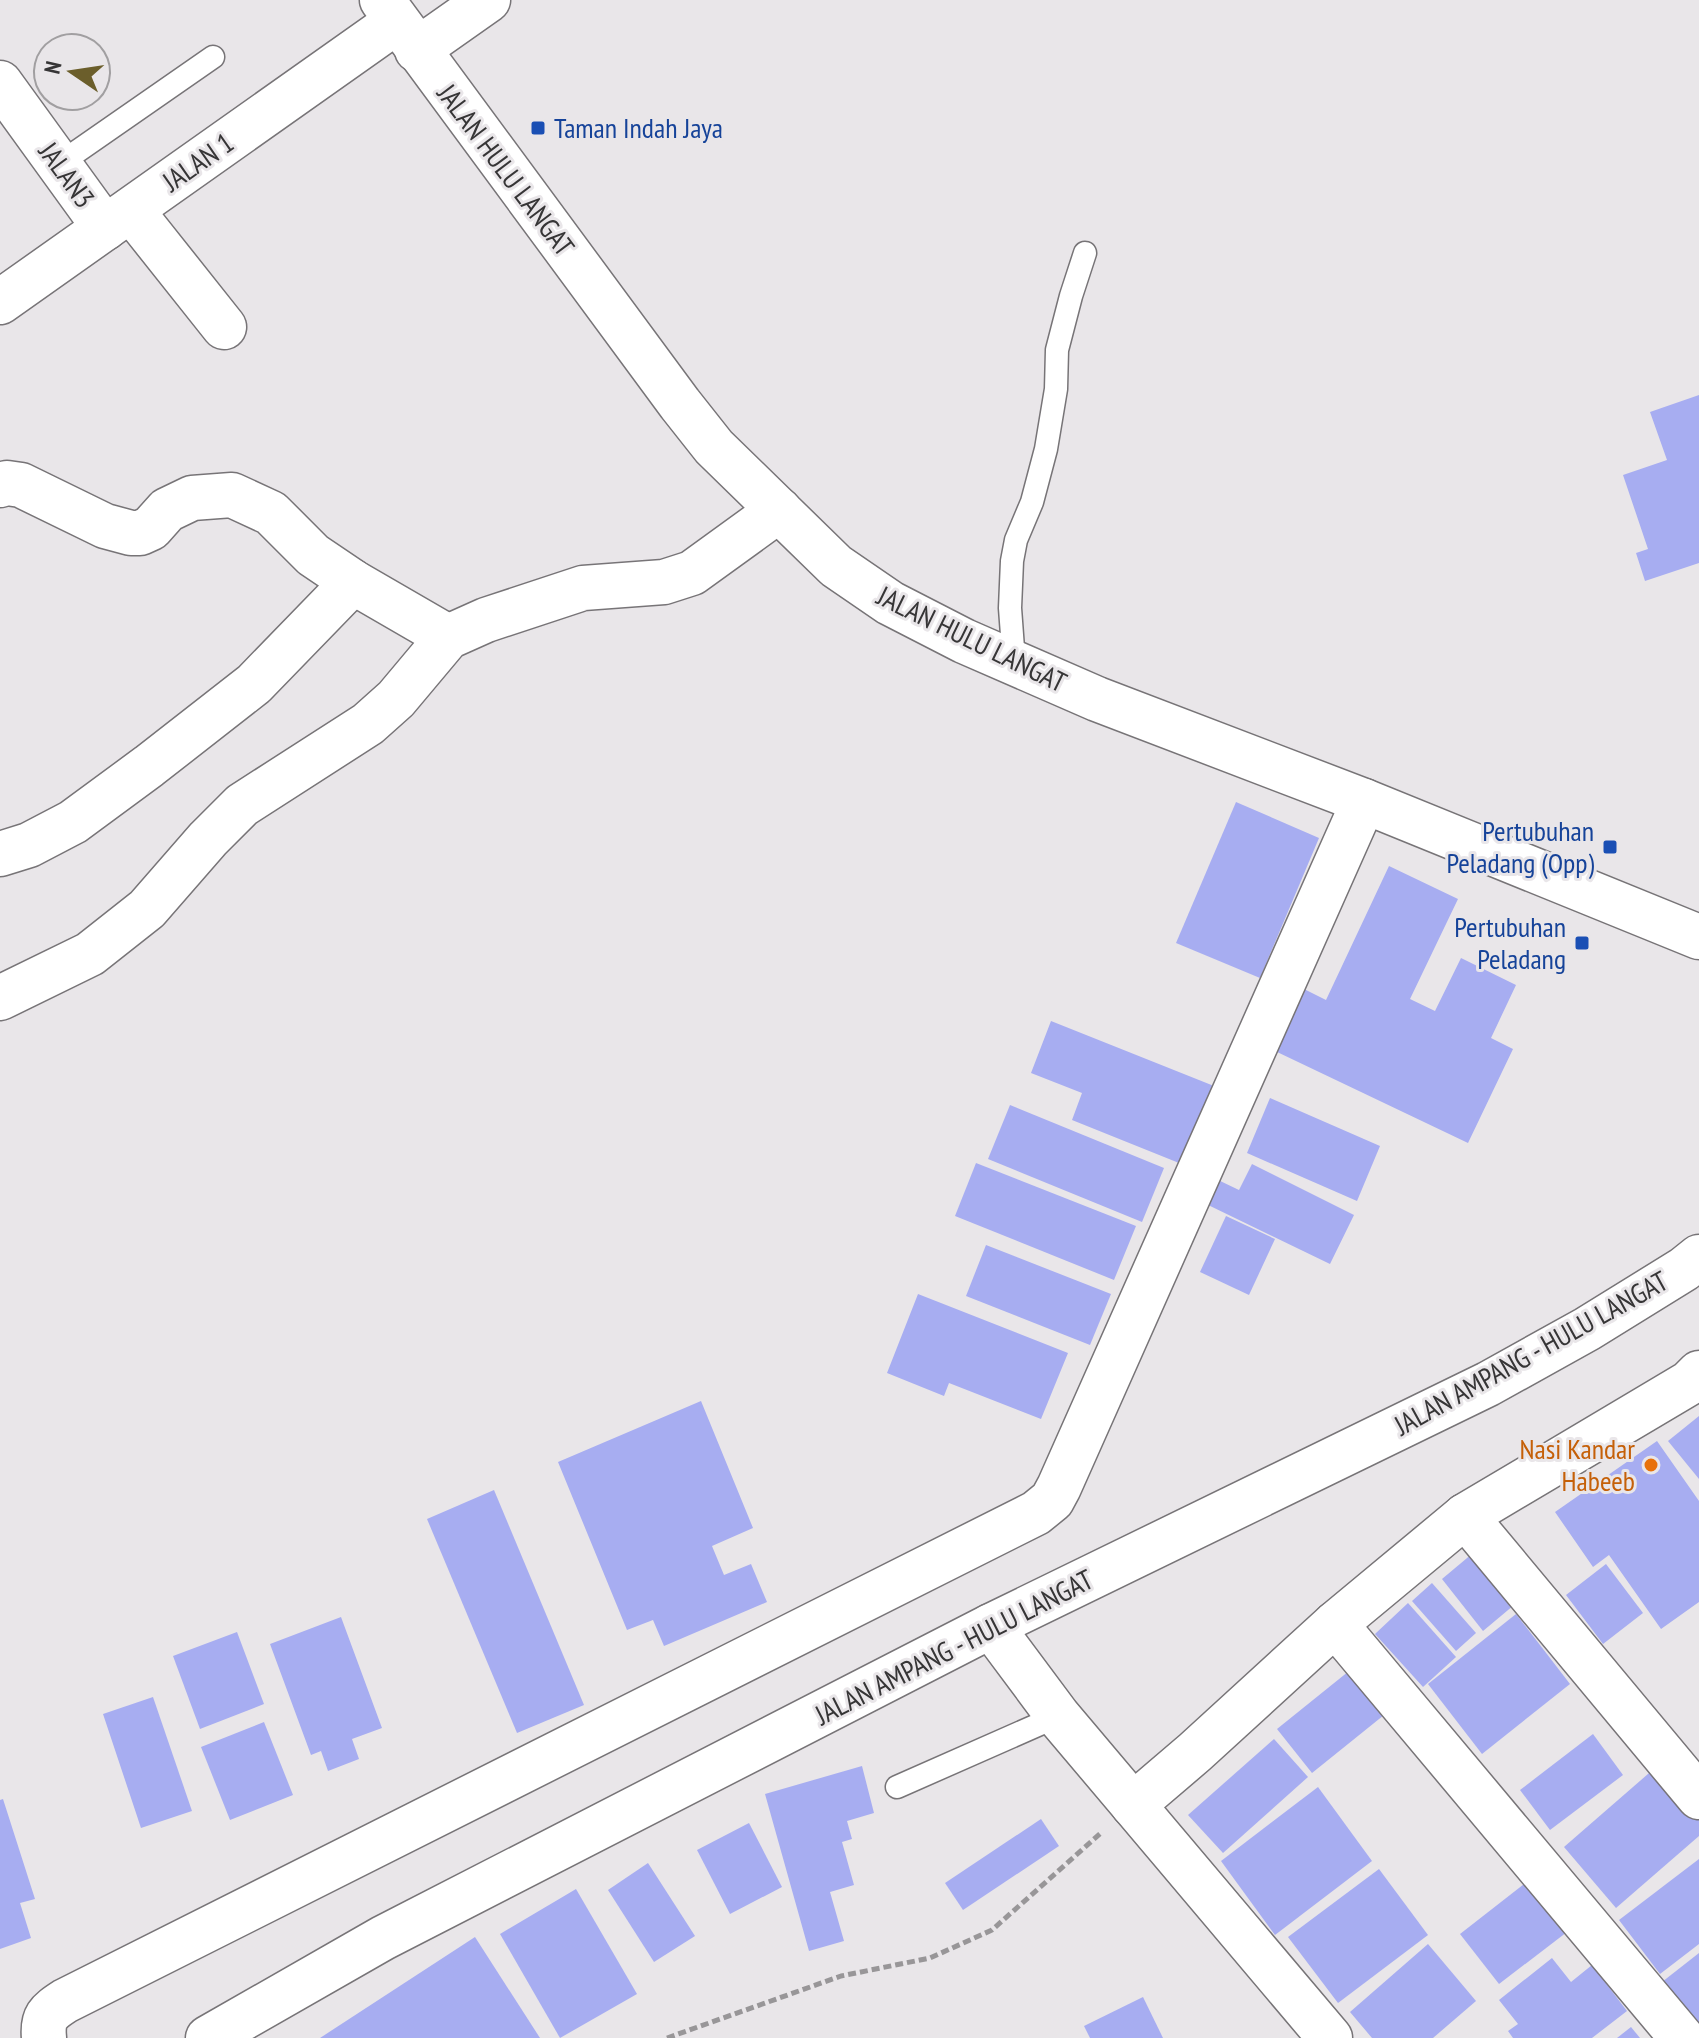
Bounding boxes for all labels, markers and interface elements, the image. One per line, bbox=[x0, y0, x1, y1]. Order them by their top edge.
north arrow bbox=[32, 32, 112, 112]
text: N bbox=[38, 59, 67, 76]
street label: JALAN HULU LANGAT bbox=[429, 76, 583, 263]
place label: Taman Indah Jaya bbox=[554, 109, 723, 146]
marker: Taman Indah Jaya bbox=[529, 119, 547, 137]
street label: JALAN 1 bbox=[154, 124, 241, 200]
street label: JALAN3 bbox=[30, 134, 104, 215]
street label: JALAN HULU LANGAT bbox=[871, 576, 1073, 701]
place label: Pertubuhan Peladang (Opp) bbox=[1446, 812, 1594, 881]
marker: Pertubuhan Peladang (Opp) bbox=[1601, 838, 1619, 856]
place label: Pertubuhan Peladang bbox=[1454, 908, 1566, 977]
marker: Pertubuhan Peladang bbox=[1573, 934, 1591, 952]
street label: JALAN AMPANG - HULU LANGAT bbox=[1387, 1262, 1675, 1444]
place label: Nasi Kandar Habeeb bbox=[1520, 1430, 1635, 1499]
marker: Nasi Kandar Habeeb bbox=[1642, 1456, 1660, 1474]
street label: JALAN AMPANG - HULU LANGAT bbox=[808, 1560, 1100, 1733]

